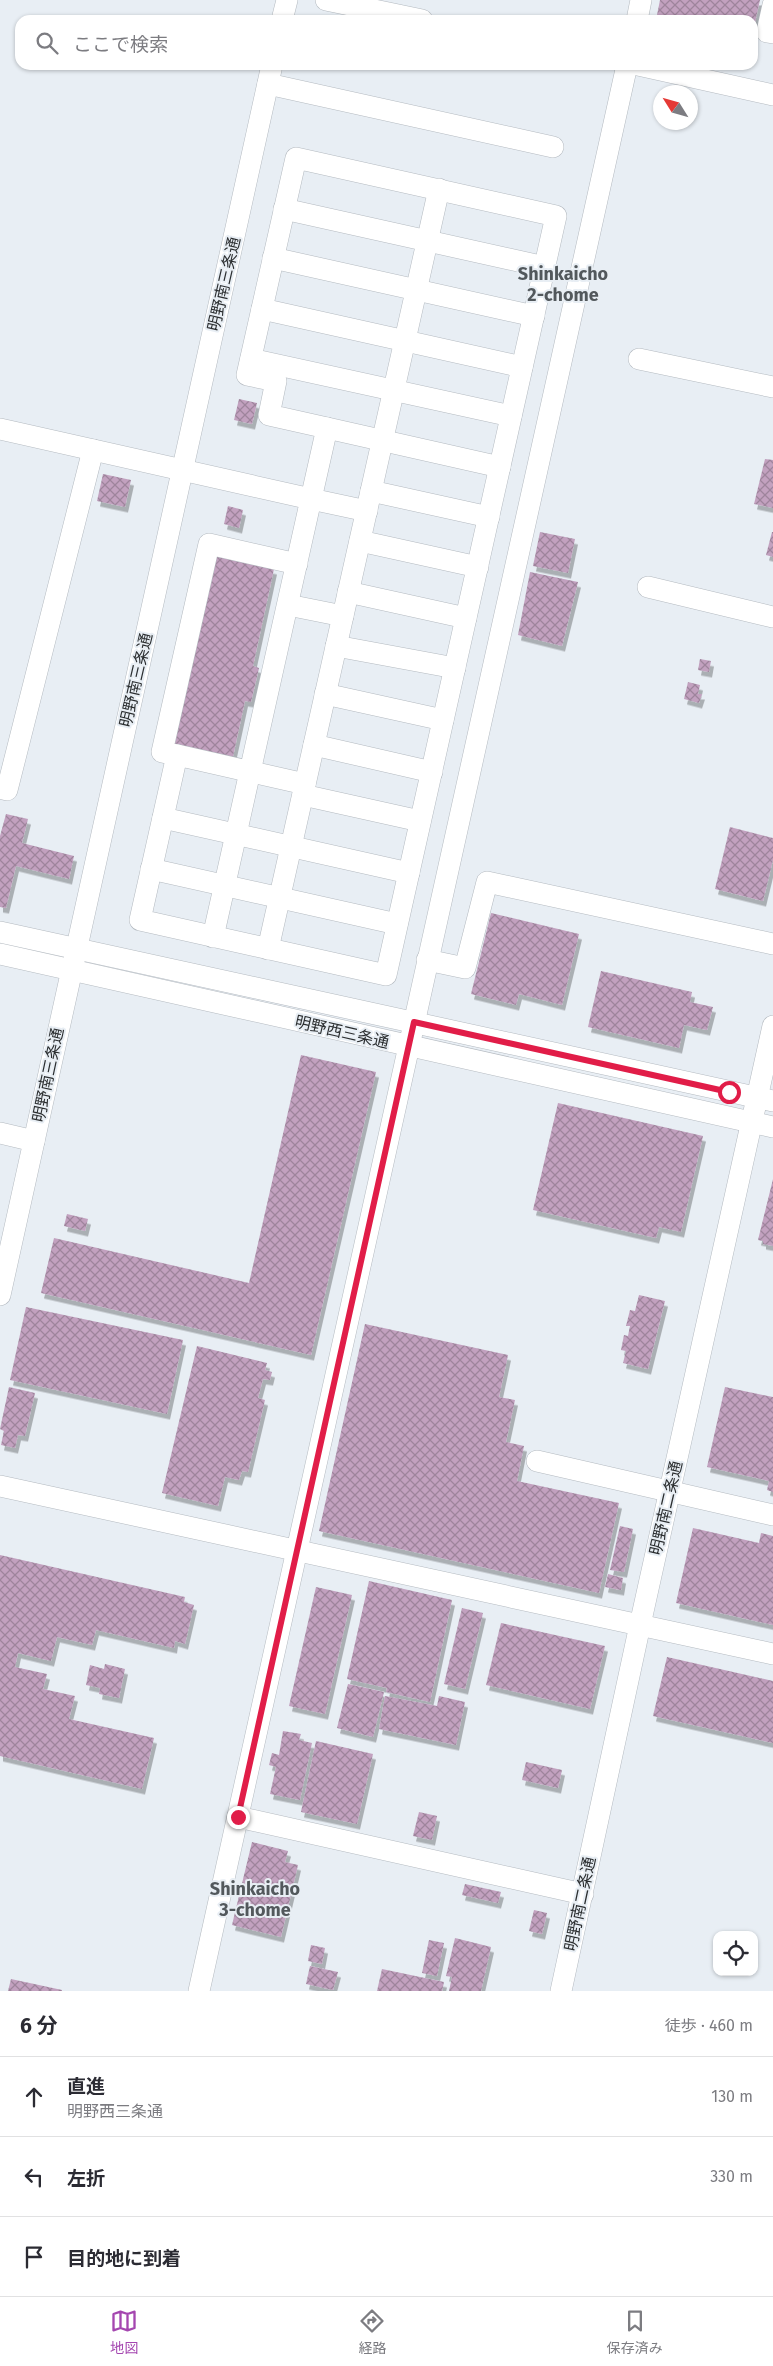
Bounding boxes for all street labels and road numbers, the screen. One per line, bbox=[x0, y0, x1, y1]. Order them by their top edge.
street label: 明野南三条通 bbox=[204, 235, 244, 333]
street label: 明野南三条通 bbox=[116, 631, 156, 729]
street label: 明野西三条通 bbox=[293, 1012, 391, 1052]
street label: 明野南三条通 bbox=[29, 1026, 67, 1124]
street label: 明野南二条通 bbox=[646, 1459, 686, 1557]
street label: 明野南二条通 bbox=[561, 1855, 599, 1953]

